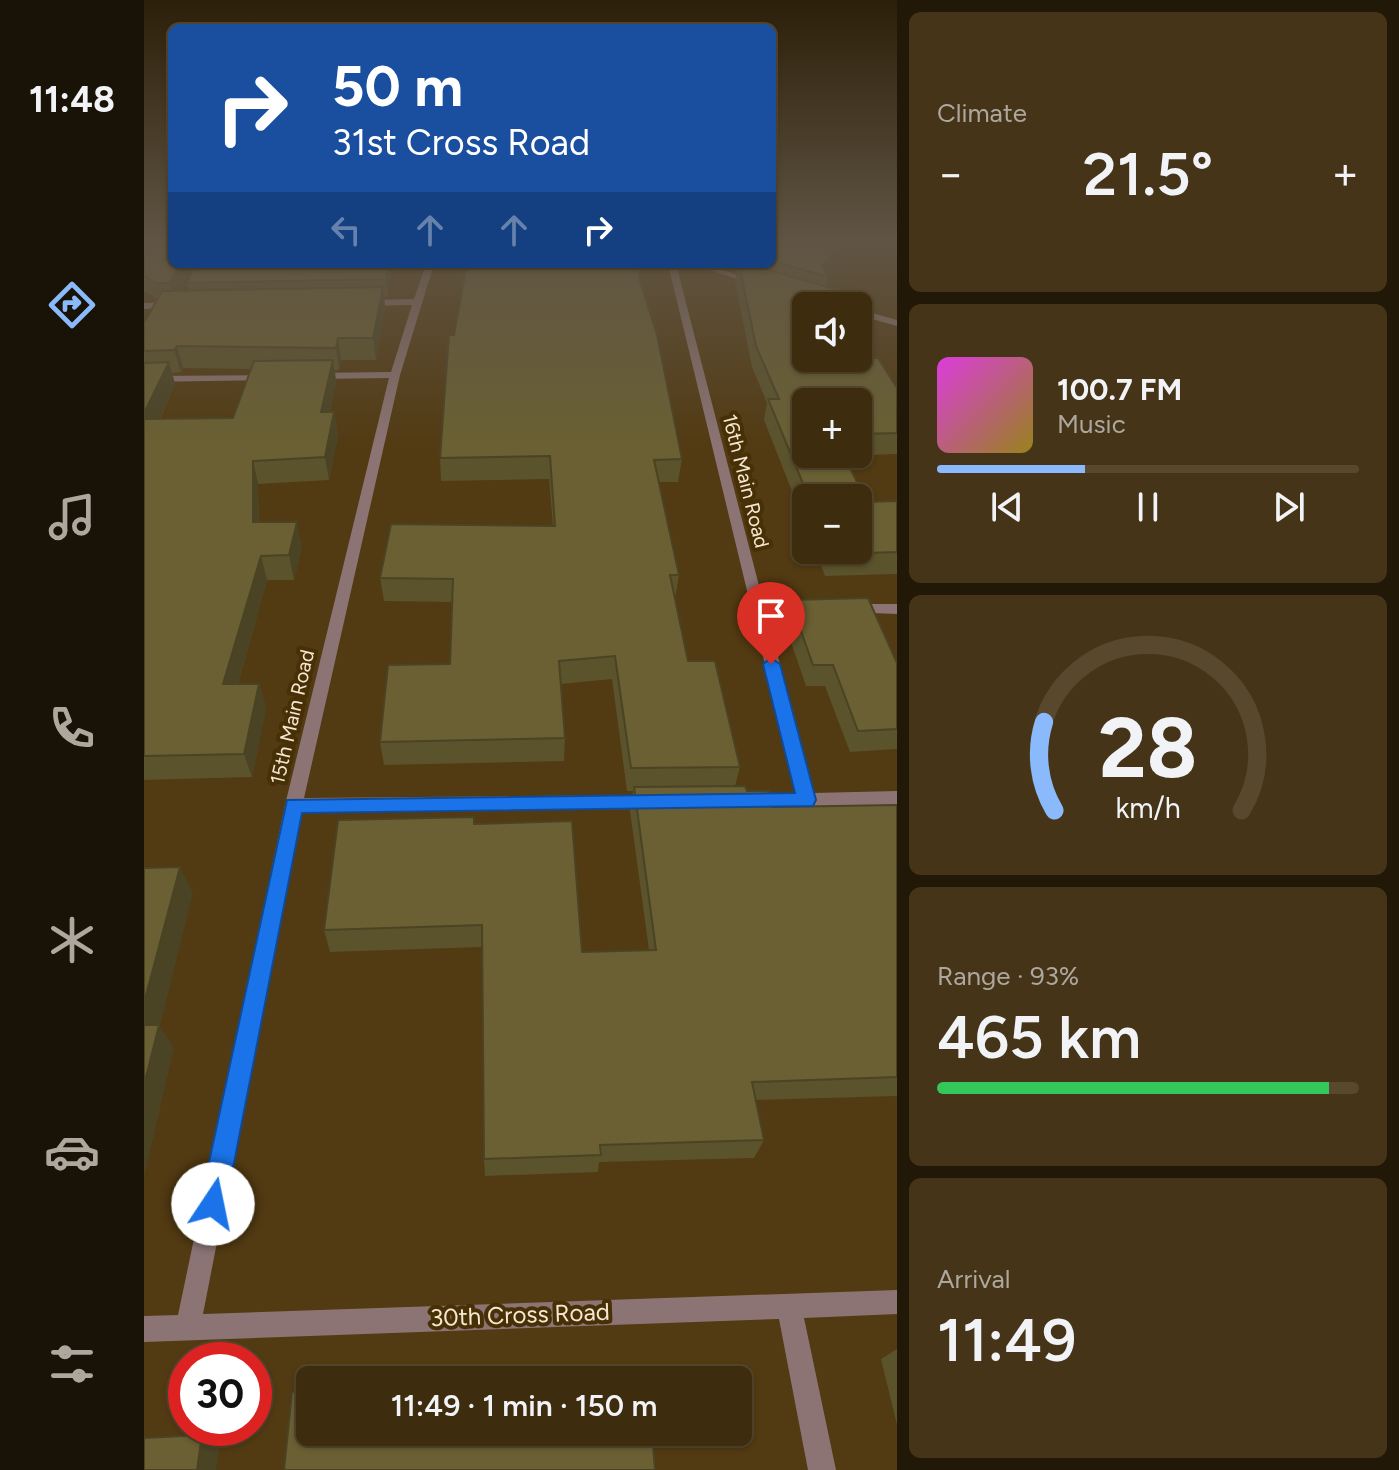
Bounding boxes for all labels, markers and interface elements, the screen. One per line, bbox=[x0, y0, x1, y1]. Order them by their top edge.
text: 50 m bbox=[332, 53, 463, 120]
icon: right bbox=[200, 56, 304, 160]
text: 11:48 bbox=[29, 78, 115, 121]
text: Climate bbox=[937, 97, 1027, 129]
text: 31st Cross Road bbox=[332, 121, 590, 164]
text: 21.5° bbox=[1083, 138, 1213, 210]
text: − bbox=[937, 147, 964, 200]
text: + bbox=[1332, 147, 1359, 200]
icon: left bbox=[324, 208, 368, 252]
icon: ahead bbox=[408, 208, 452, 252]
icon: ahead bbox=[492, 208, 536, 252]
icon: right bbox=[576, 208, 620, 252]
icon: directions bbox=[44, 277, 100, 333]
map controls bbox=[792, 292, 872, 564]
button: sound bbox=[792, 292, 872, 372]
text: 100.7 FM bbox=[1057, 371, 1182, 408]
button: + bbox=[792, 388, 872, 468]
text: Music bbox=[1057, 408, 1126, 440]
street label: 16th Main Road bbox=[718, 412, 774, 550]
button: − bbox=[792, 484, 872, 564]
icon: previous bbox=[985, 485, 1029, 529]
icon: pause bbox=[1126, 485, 1170, 529]
icon: next bbox=[1267, 485, 1311, 529]
icon: music bbox=[44, 489, 100, 545]
pin bbox=[737, 582, 805, 664]
icon: arrive bbox=[749, 594, 793, 638]
street label: 15th Main Road bbox=[265, 647, 319, 787]
text: 28 bbox=[1098, 698, 1198, 798]
icon: phone bbox=[44, 700, 100, 756]
text: km/h bbox=[1115, 791, 1181, 825]
icon: climate bbox=[44, 912, 100, 968]
text: Range · 93% bbox=[937, 960, 1079, 992]
text: 465 km bbox=[937, 1001, 1141, 1073]
icon: car bbox=[44, 1124, 100, 1180]
position arrow bbox=[171, 1162, 255, 1246]
text: Arrival bbox=[937, 1263, 1010, 1295]
street label: 30th Cross Road bbox=[430, 1297, 610, 1332]
text: 11:49 bbox=[937, 1304, 1076, 1376]
icon: filters bbox=[44, 1336, 100, 1392]
speed limit sign: 30 bbox=[168, 1342, 272, 1446]
text: 11:49 · 1 min · 150 m bbox=[391, 1387, 657, 1424]

